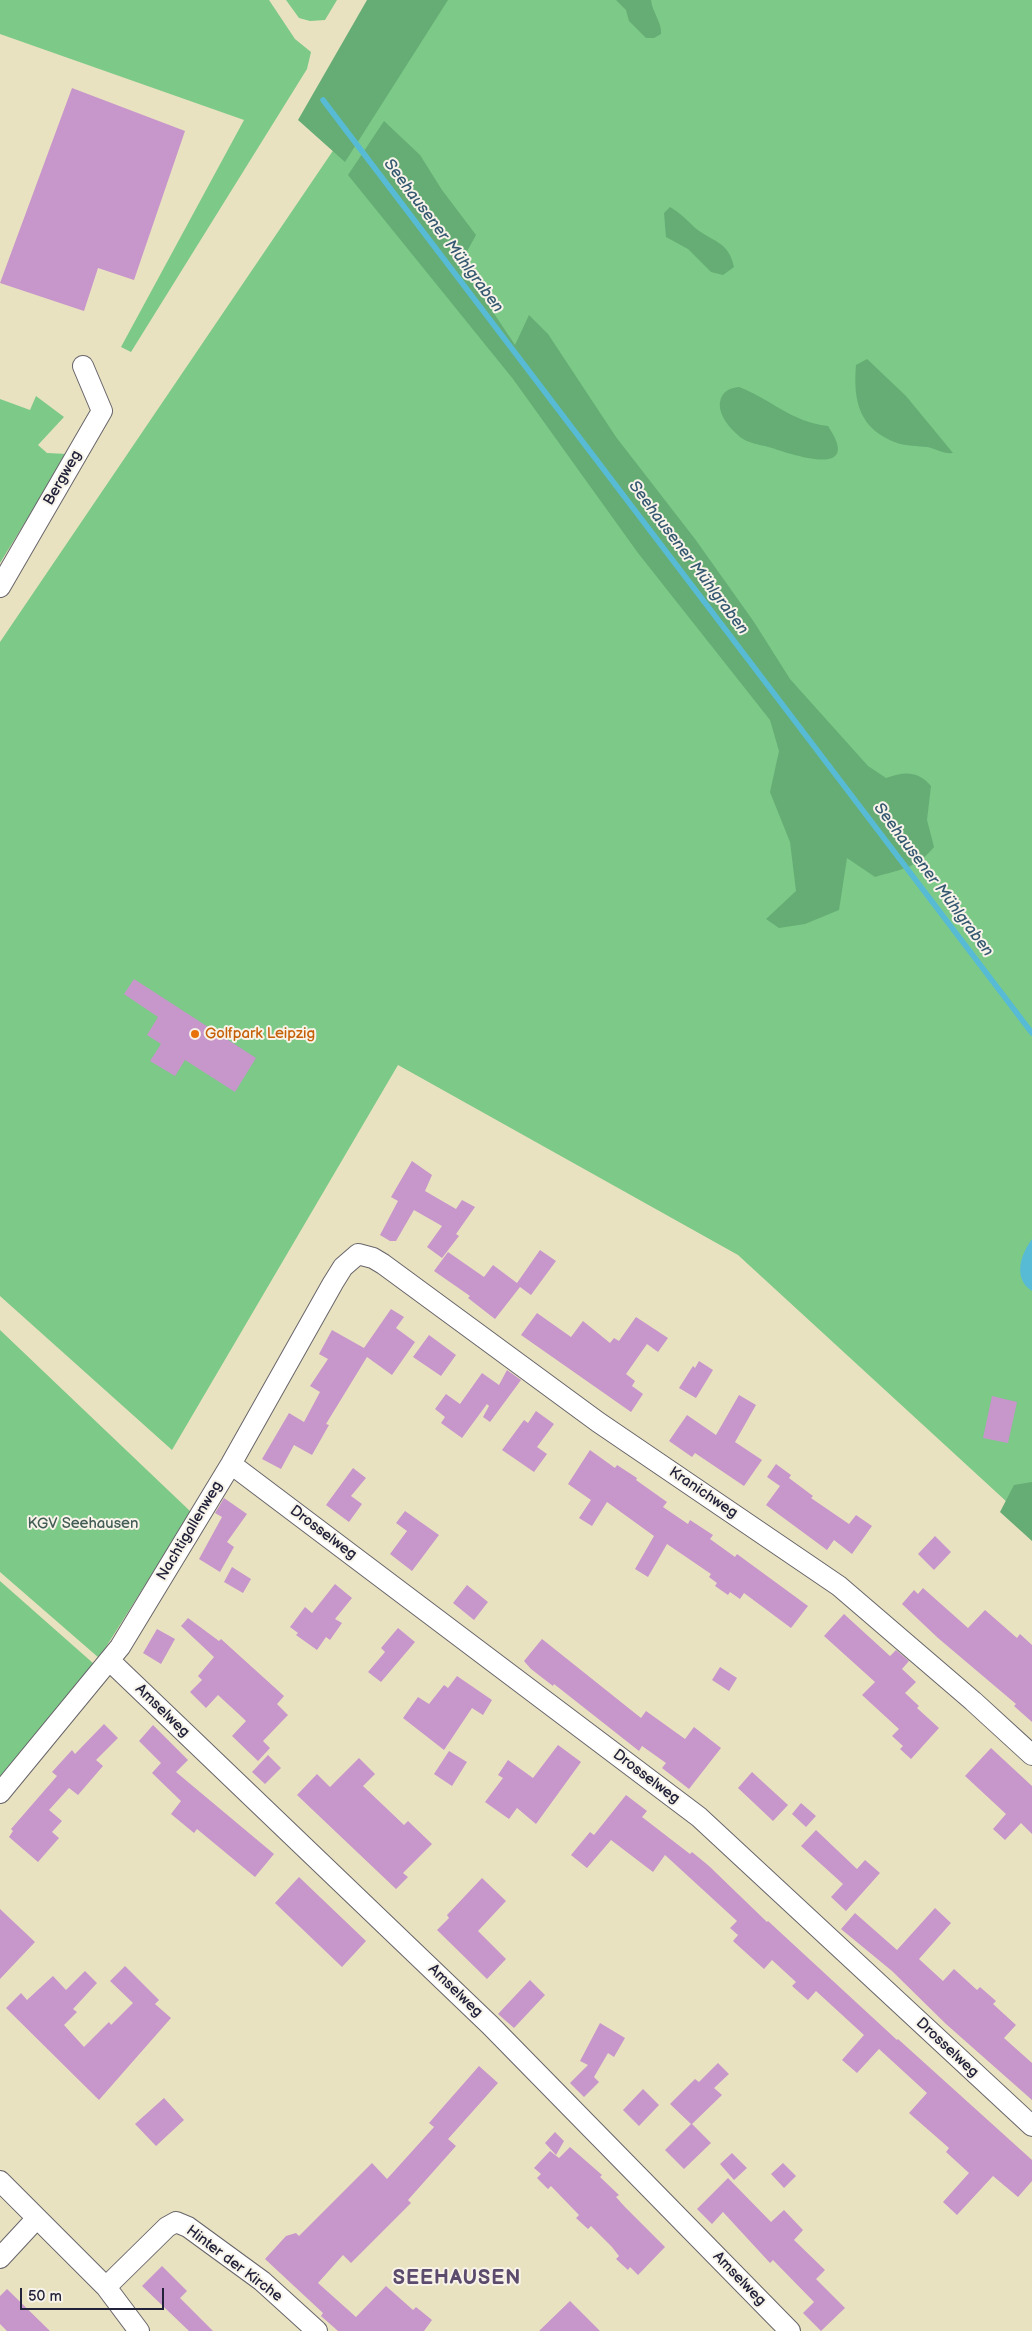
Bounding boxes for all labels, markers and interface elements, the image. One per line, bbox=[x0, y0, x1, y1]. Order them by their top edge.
water label: Seehausener Mühlgraben bbox=[379, 155, 507, 317]
street label: Bergweg bbox=[40, 447, 86, 509]
water label: Seehausener Mühlgraben bbox=[624, 477, 752, 639]
water label: Seehausener Mühlgraben bbox=[869, 799, 997, 961]
place label: Golfpark Leipzig bbox=[205, 1025, 315, 1043]
marker: Golfpark Leipzig bbox=[189, 1028, 201, 1040]
street label: Kranichweg bbox=[665, 1463, 741, 1523]
street label: Nachtigallenweg bbox=[153, 1478, 227, 1584]
street label: Drosselweg bbox=[286, 1502, 360, 1564]
park label: KGV Seehausen bbox=[28, 1515, 138, 1533]
street label: Amselweg bbox=[131, 1681, 193, 1741]
street label: Drosselweg bbox=[609, 1746, 683, 1808]
street label: Amselweg bbox=[424, 1961, 486, 2021]
street label: Drosselweg bbox=[912, 2014, 982, 2082]
street label: Hinter der Kirche bbox=[182, 2222, 286, 2306]
street label: Amselweg bbox=[709, 2248, 769, 2310]
district label: SEEHAUSEN bbox=[392, 2267, 522, 2291]
scale bar bbox=[22, 2278, 166, 2310]
text: 50 m bbox=[28, 2287, 62, 2306]

